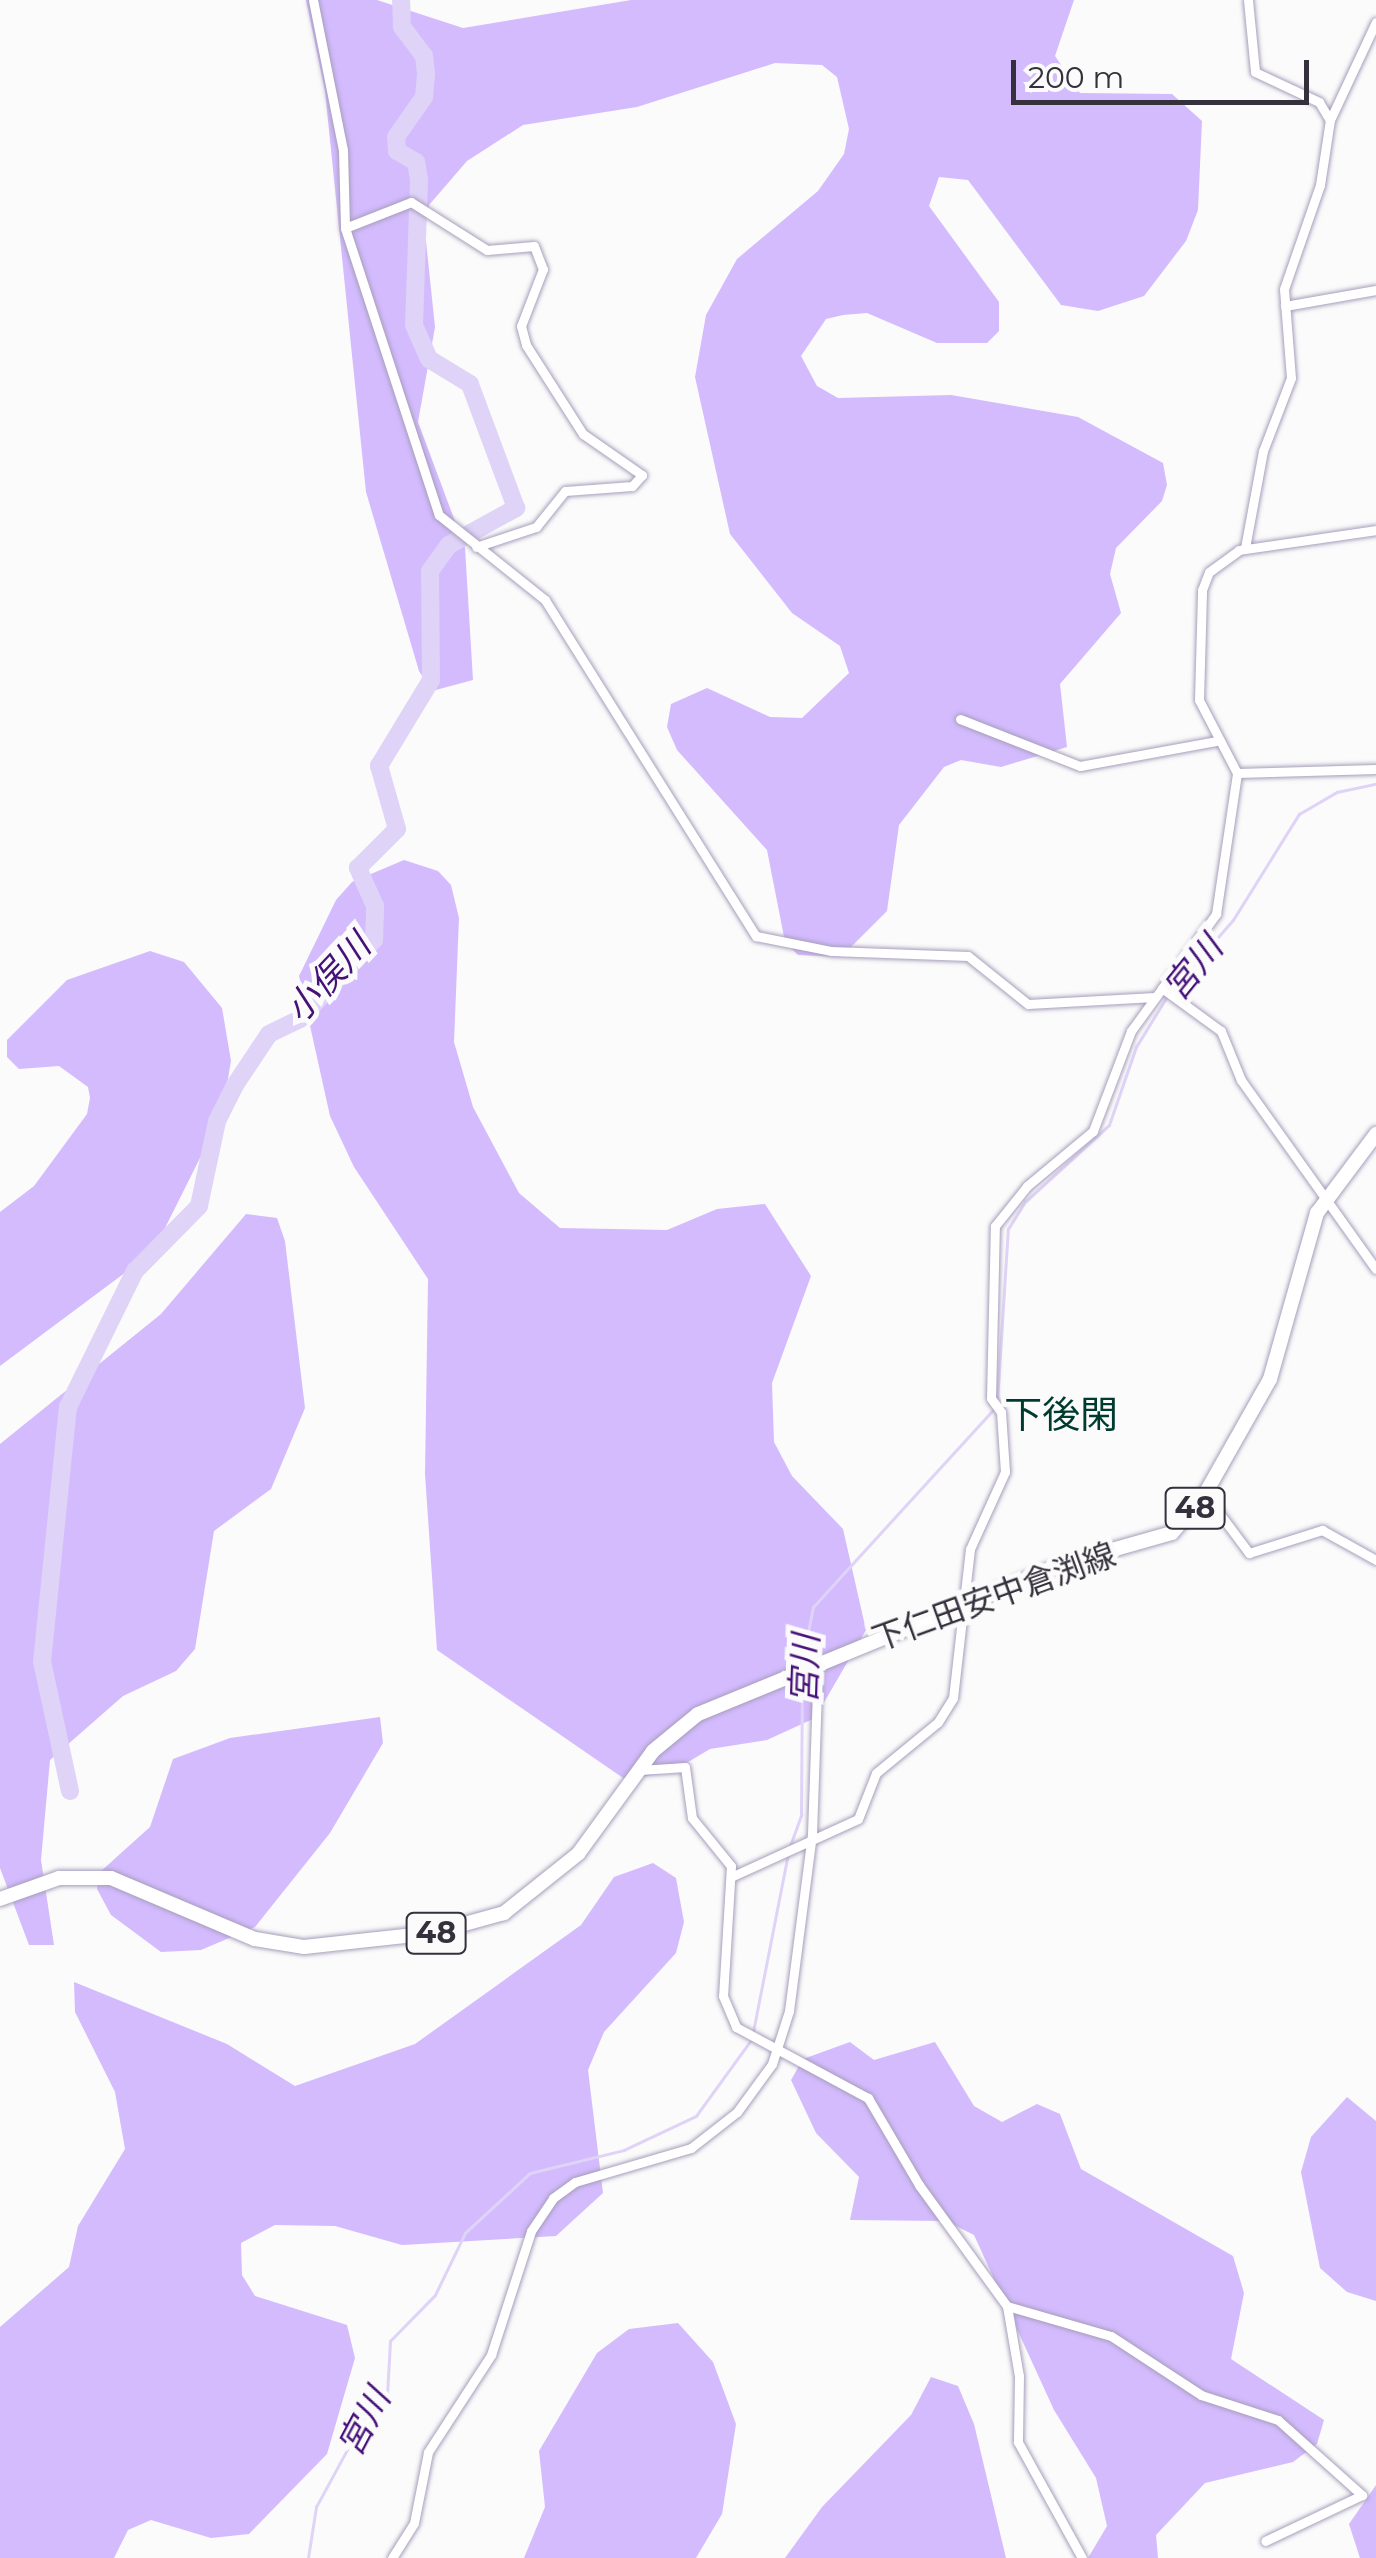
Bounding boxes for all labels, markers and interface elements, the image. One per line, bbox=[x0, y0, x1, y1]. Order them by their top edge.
scale bar bbox=[1016, 40, 1314, 102]
text: 200 m bbox=[1028, 59, 1124, 96]
water label: 小俣川 bbox=[277, 925, 379, 1031]
water label: 宮川 bbox=[1155, 928, 1231, 1008]
district label: 下後閑 bbox=[1004, 1392, 1118, 1438]
road number: 48 bbox=[1162, 1483, 1228, 1533]
street label: 下仁田安中倉渕線 bbox=[867, 1535, 1121, 1659]
water label: 宮川 bbox=[783, 1633, 827, 1705]
road number: 48 bbox=[404, 1908, 468, 1958]
water label: 宮川 bbox=[329, 2381, 399, 2463]

